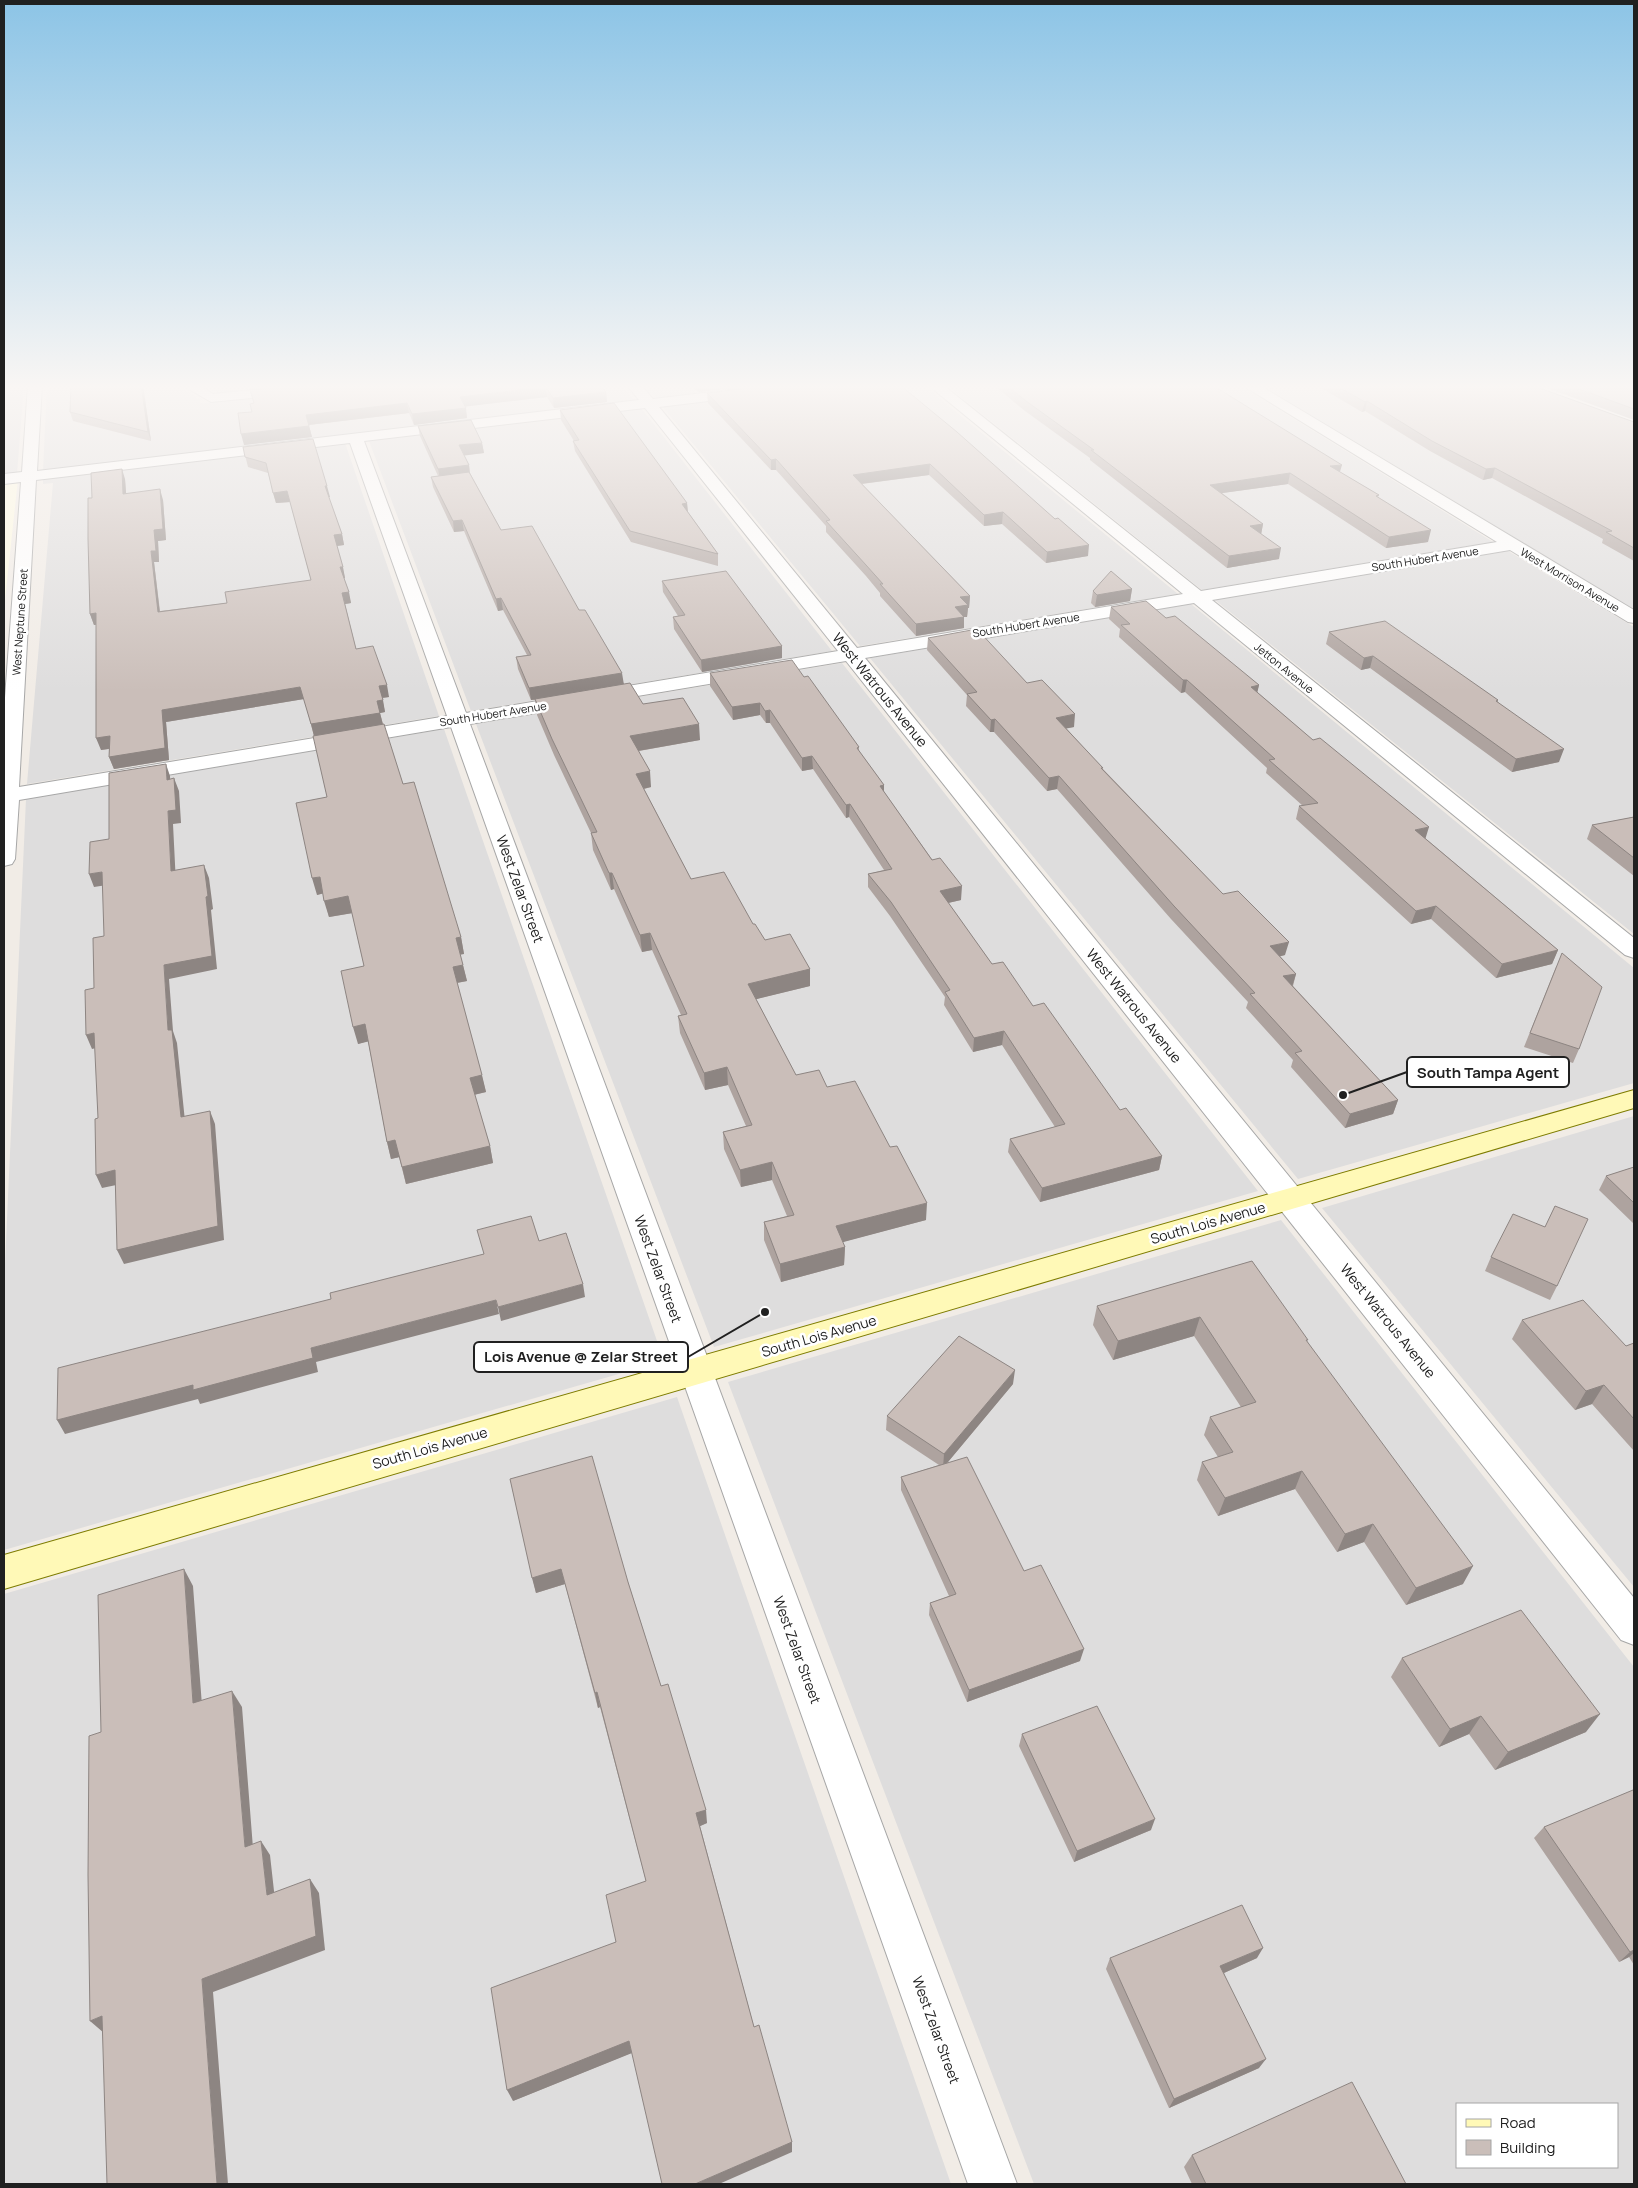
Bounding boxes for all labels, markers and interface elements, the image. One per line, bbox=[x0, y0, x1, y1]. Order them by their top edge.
street label: South Hubert Avenue bbox=[1370, 543, 1480, 574]
street label: West Morrison Avenue bbox=[1518, 544, 1623, 615]
street label: West Neptune Street bbox=[8, 568, 31, 676]
street label: South Hubert Avenue bbox=[971, 609, 1081, 640]
street label: West Watrous Avenue bbox=[828, 629, 932, 751]
street label: Jetton Avenue bbox=[1251, 639, 1318, 697]
street label: South Hubert Avenue bbox=[438, 698, 548, 729]
street label: West Zelar Street bbox=[492, 832, 549, 946]
street label: West Watrous Avenue bbox=[1082, 945, 1186, 1067]
callout: South Tampa Agent bbox=[1407, 1057, 1569, 1087]
text: South Tampa Agent bbox=[1417, 1062, 1559, 1083]
street label: South Lois Avenue bbox=[1148, 1197, 1268, 1248]
street label: West Zelar Street bbox=[630, 1212, 687, 1326]
street label: West Watrous Avenue bbox=[1336, 1260, 1440, 1382]
street label: South Lois Avenue bbox=[759, 1310, 879, 1361]
callout: Lois Avenue @ Zelar Street bbox=[474, 1342, 688, 1372]
text: Lois Avenue @ Zelar Street bbox=[484, 1346, 678, 1367]
street label: South Lois Avenue bbox=[370, 1422, 490, 1473]
street label: West Zelar Street bbox=[769, 1593, 826, 1707]
street label: West Zelar Street bbox=[908, 1973, 965, 2087]
legend bbox=[1456, 2103, 1618, 2168]
text: Road bbox=[1500, 2112, 1536, 2133]
text: Building bbox=[1500, 2137, 1555, 2158]

